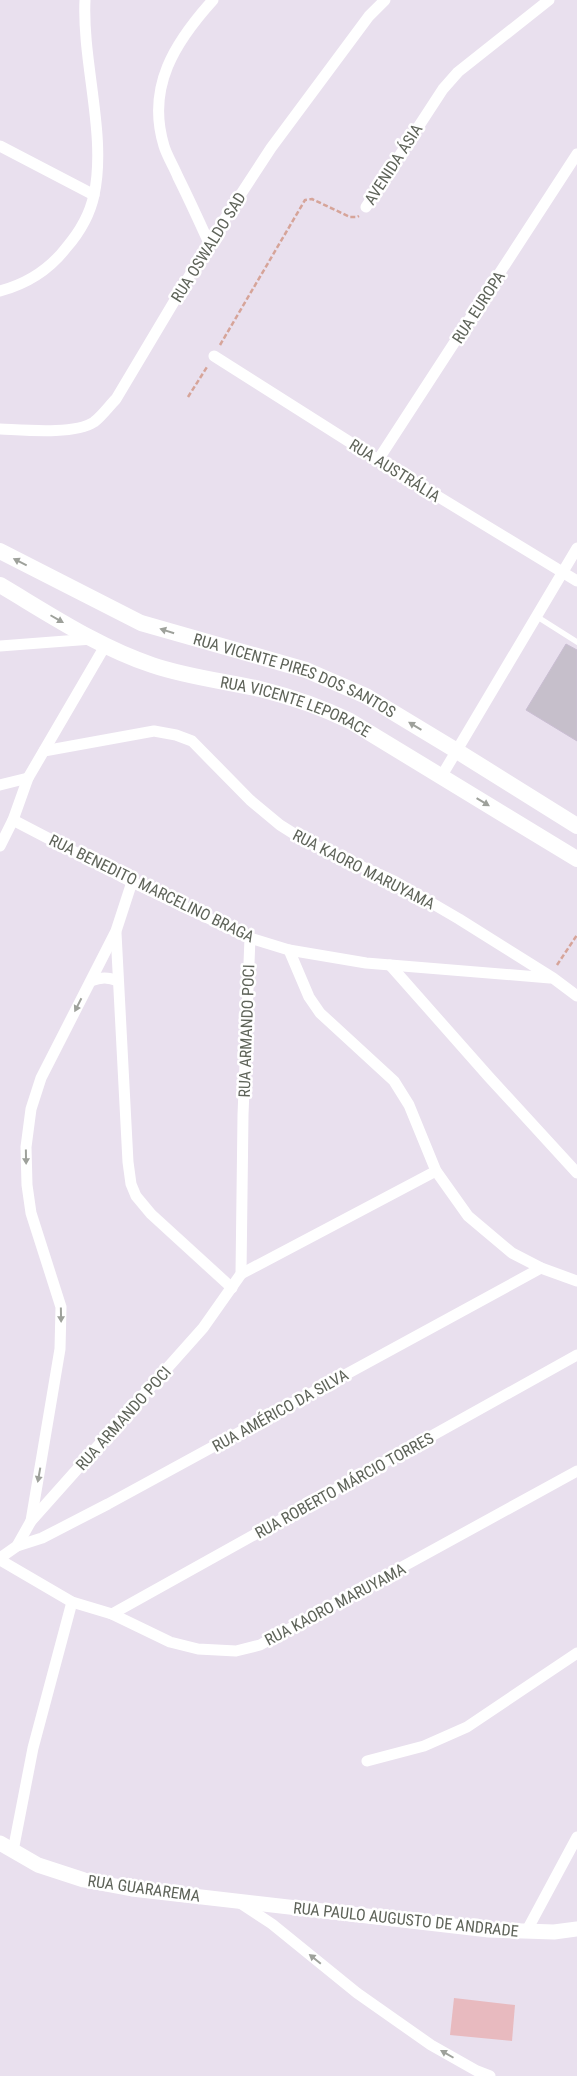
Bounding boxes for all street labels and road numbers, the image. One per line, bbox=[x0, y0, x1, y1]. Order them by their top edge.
street label: AVENIDA ÁSIA bbox=[360, 120, 426, 208]
street label: RUA OSWALDO SAD bbox=[167, 189, 250, 306]
street label: RUA EUROPA bbox=[448, 268, 509, 347]
street label: RUA AUSTRÁLIA bbox=[346, 435, 444, 506]
street label: RUA VICENTE PIRES DOS SANTOS bbox=[191, 629, 399, 722]
street label: RUA VICENTE LEPORACE bbox=[219, 672, 374, 741]
street label: RUA KAORO MARUYAMA bbox=[290, 825, 438, 913]
street label: RUA BENEDITO MARCELINO BRAGA bbox=[46, 830, 257, 946]
street label: RUA ARMANDO POCI bbox=[235, 964, 258, 1098]
street label: RUA ARMANDO POCI bbox=[72, 1362, 175, 1474]
street label: RUA AMÉRICO DA SILVA bbox=[209, 1365, 351, 1456]
street label: RUA ROBERTO MÁRCIO TORRES bbox=[252, 1428, 437, 1543]
street label: RUA KAORO MARUYAMA bbox=[262, 1559, 409, 1650]
street label: RUA GUARAREMA bbox=[87, 1871, 201, 1906]
street label: RUA PAULO AUGUSTO DE ANDRADE bbox=[292, 1898, 520, 1941]

